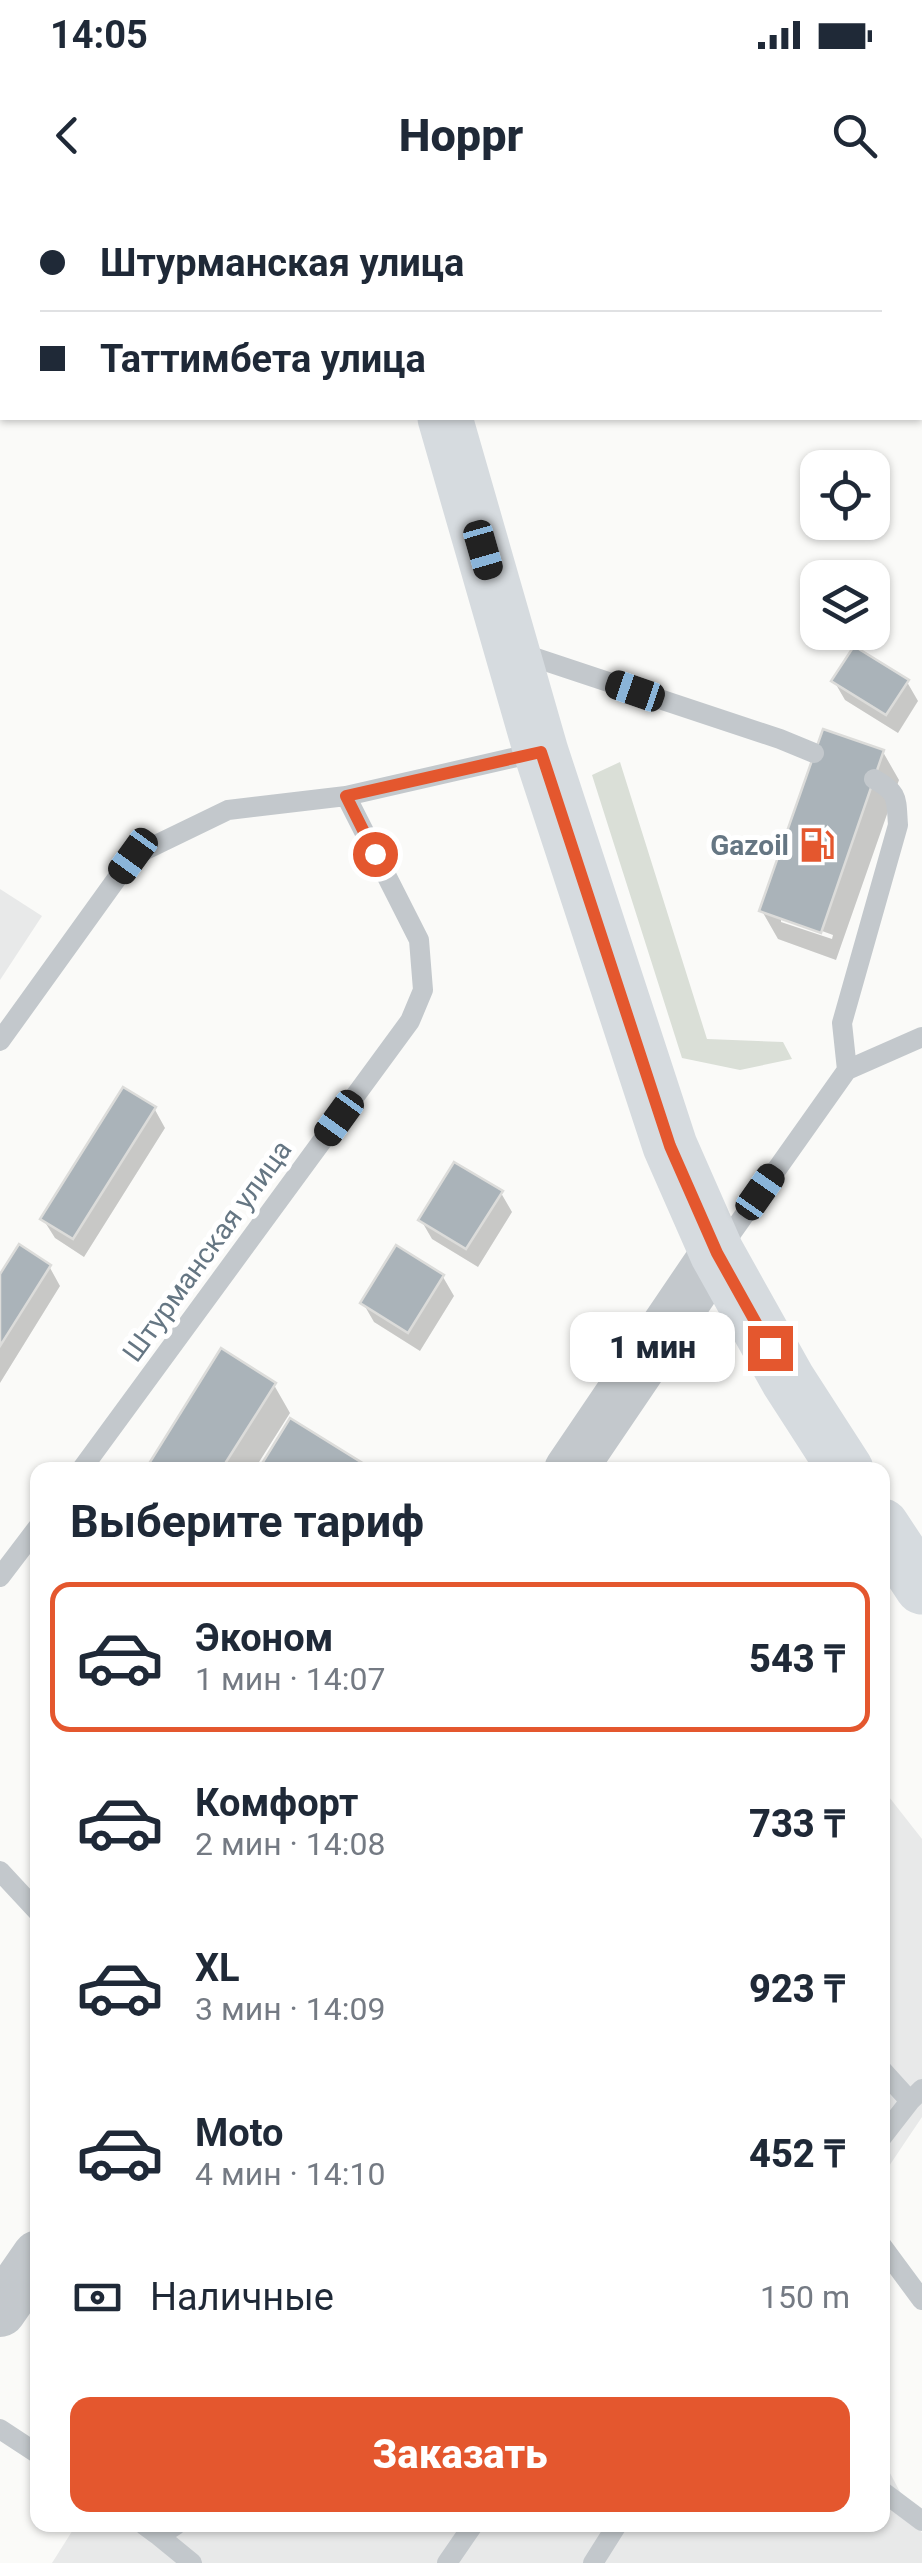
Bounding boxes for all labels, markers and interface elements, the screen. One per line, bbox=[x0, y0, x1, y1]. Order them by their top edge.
text: 14:05 bbox=[50, 13, 148, 57]
icon: back bbox=[40, 108, 95, 163]
icon: search bbox=[827, 108, 882, 163]
text: Hoppr bbox=[399, 109, 523, 162]
text: Штурманская улица bbox=[100, 241, 464, 285]
text: Таттимбета улица bbox=[100, 337, 426, 381]
map controls bbox=[800, 450, 890, 650]
button: locate bbox=[800, 450, 890, 540]
car bbox=[460, 517, 506, 583]
button: layers bbox=[800, 560, 890, 650]
car bbox=[602, 667, 668, 715]
car bbox=[103, 823, 163, 889]
fuel station icon: Gazoil bbox=[798, 826, 836, 864]
place label: Gazoil bbox=[710, 829, 789, 862]
route start bbox=[353, 832, 398, 877]
car bbox=[309, 1085, 369, 1151]
street label: Штурманская улица bbox=[116, 1134, 298, 1368]
car bbox=[731, 1159, 789, 1225]
callout: 1 мин bbox=[570, 1313, 735, 1383]
route end bbox=[748, 1326, 793, 1371]
text: 1 мин bbox=[609, 1328, 696, 1366]
text: Выберите тариф bbox=[70, 1495, 424, 1548]
icon: car bbox=[75, 1612, 165, 1702]
text: Эконом bbox=[195, 1616, 333, 1660]
text: 543 ₸ bbox=[749, 1637, 845, 1681]
text: 1 мин · 14:07 bbox=[195, 1660, 386, 1698]
icon: car bbox=[75, 1777, 165, 1867]
text: Комфорт bbox=[195, 1781, 358, 1825]
text: 733 ₸ bbox=[749, 1802, 845, 1846]
text: 2 мин · 14:08 bbox=[195, 1825, 386, 1863]
icon: car bbox=[75, 1942, 165, 2032]
text: XL bbox=[195, 1946, 240, 1990]
text: 923 ₸ bbox=[749, 1967, 845, 2011]
text: 3 мин · 14:09 bbox=[195, 1990, 386, 2028]
icon: car bbox=[75, 2107, 165, 2197]
text: Moto bbox=[195, 2111, 284, 2155]
text: 452 ₸ bbox=[749, 2132, 845, 2176]
text: 4 мин · 14:10 bbox=[195, 2155, 386, 2193]
icon: cash bbox=[70, 2270, 125, 2325]
text: Наличные bbox=[150, 2275, 334, 2319]
text: 150 m bbox=[760, 2278, 850, 2316]
button: Заказать bbox=[70, 2397, 850, 2512]

